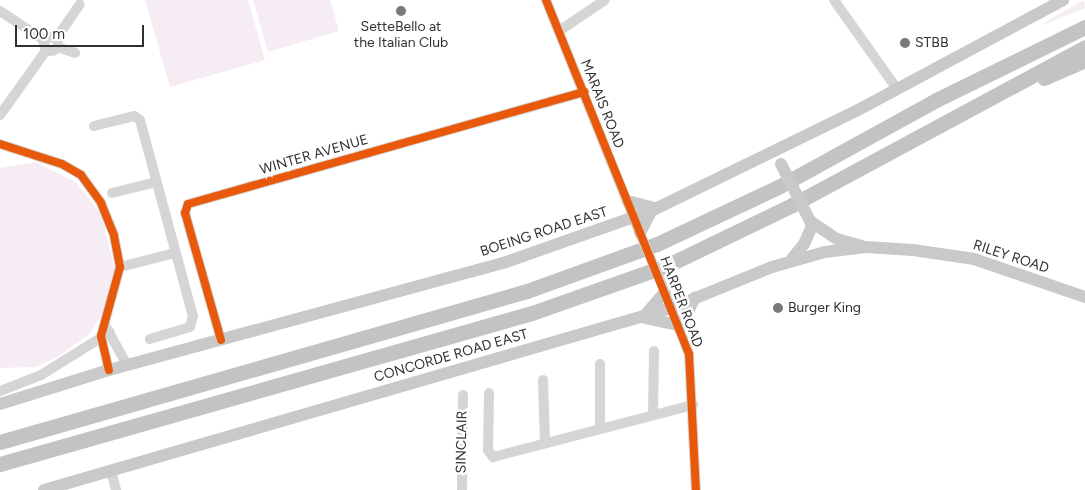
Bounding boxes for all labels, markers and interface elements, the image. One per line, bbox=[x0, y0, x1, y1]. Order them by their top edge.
marker: SetteBello at the Italian Club bbox=[395, 5, 407, 17]
scale bar bbox=[18, 15, 146, 47]
place label: SetteBello at the Italian Club bbox=[354, 19, 448, 52]
text: 100 m bbox=[23, 25, 65, 43]
place label: STBB bbox=[915, 35, 948, 51]
marker: STBB bbox=[899, 37, 911, 49]
street label: MARAIS ROAD bbox=[577, 57, 627, 151]
street label: WINTER AVENUE bbox=[258, 131, 370, 179]
street label: BOEING ROAD EAST bbox=[478, 204, 610, 260]
street label: RILEY ROAD bbox=[971, 237, 1051, 277]
street label: HARPER ROAD bbox=[656, 254, 706, 350]
place label: Burger King bbox=[788, 300, 861, 316]
marker: Burger King bbox=[772, 302, 784, 314]
street label: CONCORDE ROAD EAST bbox=[372, 326, 530, 386]
street label: SINCLAIR bbox=[453, 411, 471, 473]

